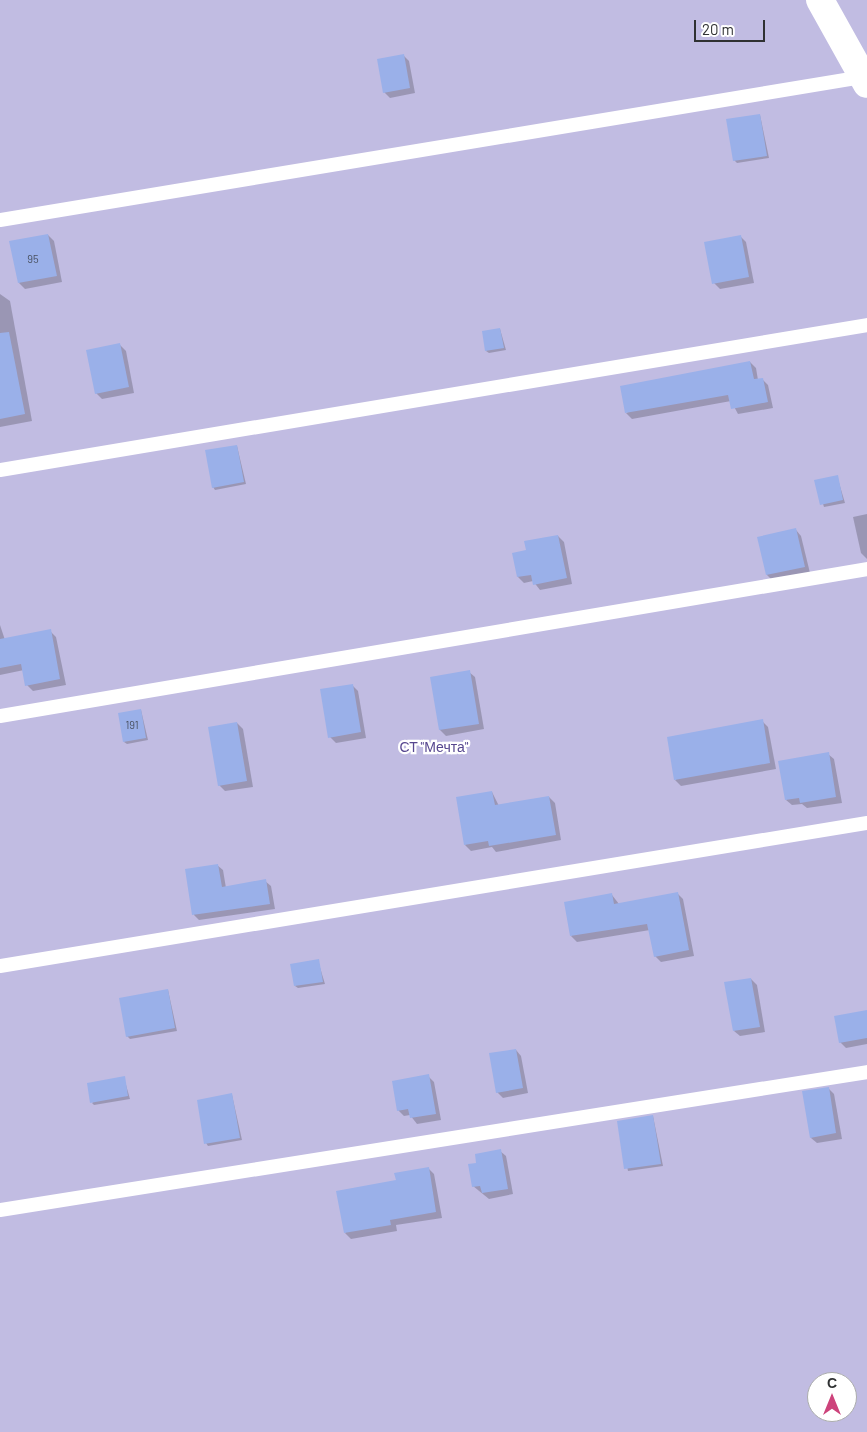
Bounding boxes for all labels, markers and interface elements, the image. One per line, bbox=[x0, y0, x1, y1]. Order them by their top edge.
scale bar bbox=[697, 10, 768, 42]
text: 20 m bbox=[702, 20, 734, 38]
house number: 95 bbox=[27, 252, 39, 266]
house number: 191 bbox=[125, 718, 139, 732]
park label: СТ "Мечта" bbox=[400, 739, 468, 755]
north arrow bbox=[807, 1372, 857, 1422]
text: С bbox=[827, 1374, 837, 1391]

